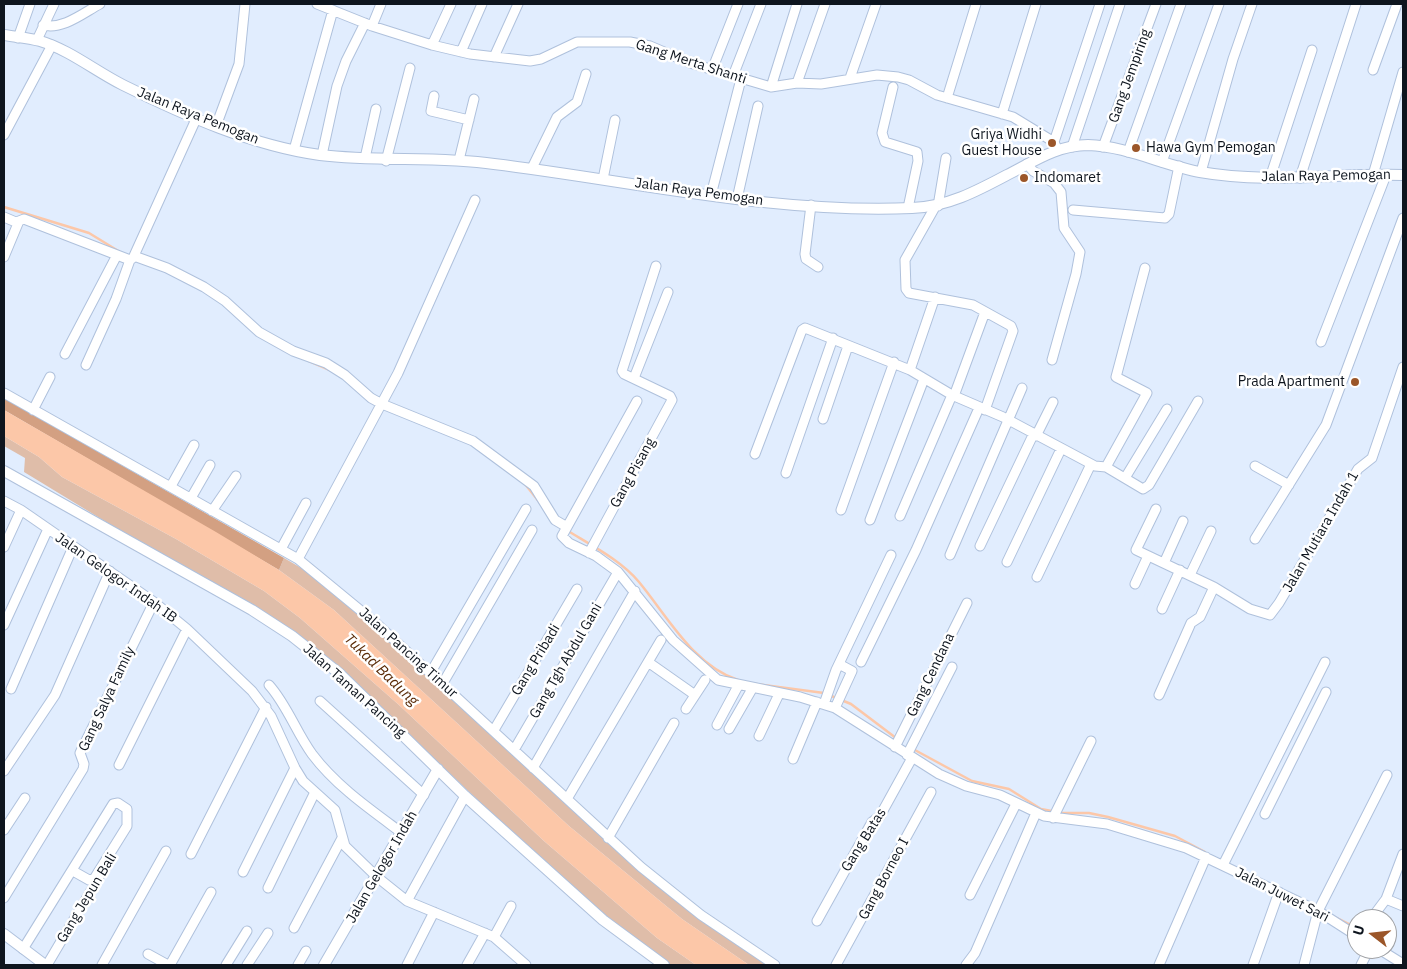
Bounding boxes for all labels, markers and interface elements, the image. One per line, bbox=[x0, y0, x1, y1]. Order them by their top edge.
street label: Gang Jempiring bbox=[1105, 27, 1155, 125]
street label: Gang Merta Shanti bbox=[633, 36, 749, 88]
street label: Jalan Raya Pemogan bbox=[135, 84, 261, 148]
place label: Griya Widhi Guest House bbox=[962, 127, 1042, 160]
marker: Griya Widhi Guest House bbox=[1046, 137, 1058, 149]
place label: Hawa Gym Pemogan bbox=[1146, 140, 1276, 156]
marker: Hawa Gym Pemogan bbox=[1130, 142, 1142, 154]
street label: Jalan Raya Pemogan bbox=[1261, 166, 1391, 186]
place label: Indomaret bbox=[1034, 170, 1101, 186]
marker: Indomaret bbox=[1018, 172, 1030, 184]
street label: Jalan Raya Pemogan bbox=[634, 175, 764, 209]
place label: Prada Apartment bbox=[1238, 374, 1345, 390]
marker: Prada Apartment bbox=[1349, 376, 1361, 388]
street label: Gang Pisang bbox=[607, 435, 659, 511]
street label: Jalan Mutiara Indah 1 bbox=[1279, 468, 1363, 596]
street label: Jalan Gelogor Indah IB bbox=[52, 530, 180, 626]
street label: Gang Tgh Abdul Gani bbox=[526, 600, 606, 722]
street label: Jalan Pancing Timur bbox=[355, 604, 461, 702]
street label: Gang Pribadi bbox=[508, 621, 564, 699]
water label: Tukad Badung bbox=[340, 630, 422, 710]
street label: Gang Cendana bbox=[903, 630, 959, 720]
street label: Jalan Taman Pancing bbox=[299, 641, 409, 741]
street label: Gang Salya Family bbox=[75, 644, 139, 754]
street label: Gang Batas bbox=[838, 805, 890, 875]
street label: Jalan Gelogor Indah bbox=[343, 808, 421, 926]
street label: Gang Borneo I bbox=[855, 835, 913, 923]
street label: Gang Jepun Bali bbox=[54, 850, 120, 946]
street label: Jalan Juwet Sari bbox=[1232, 864, 1332, 926]
north arrow bbox=[1347, 909, 1397, 959]
text: U bbox=[1349, 923, 1369, 937]

